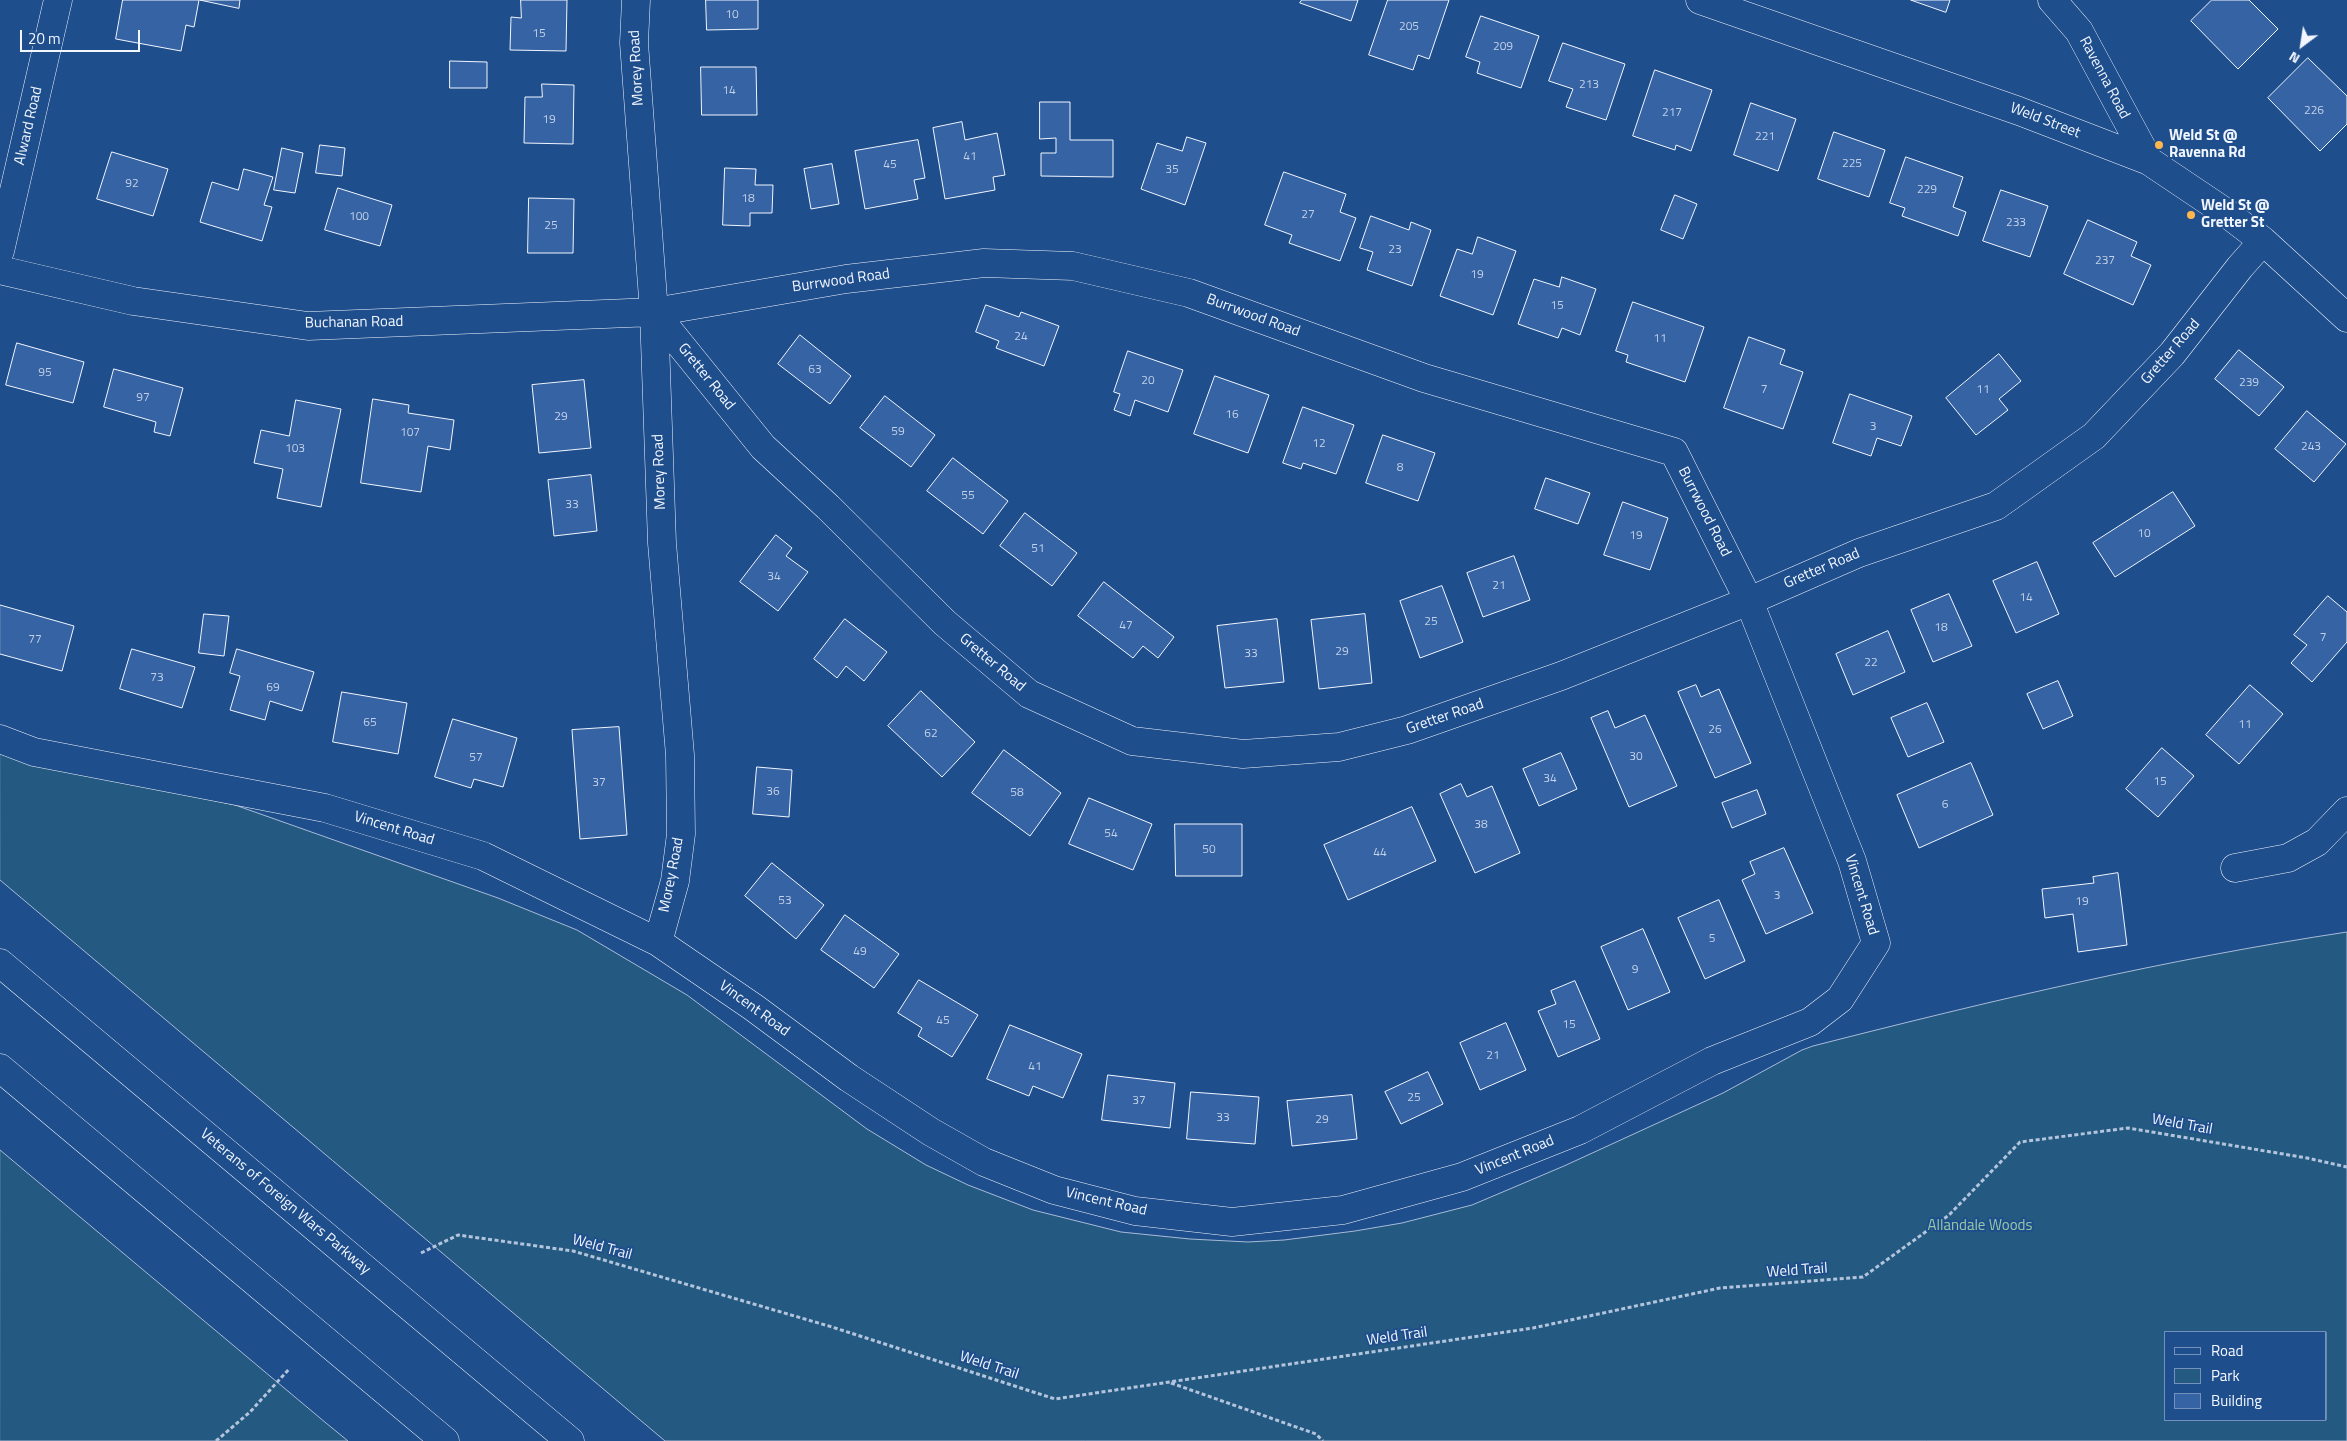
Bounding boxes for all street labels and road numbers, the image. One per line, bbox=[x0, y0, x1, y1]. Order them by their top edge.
street label: Morey Road bbox=[626, 30, 648, 106]
street label: Ravenna Road bbox=[2075, 34, 2133, 122]
street label: Alward Road bbox=[11, 85, 47, 167]
street label: Weld Street bbox=[2007, 99, 2083, 143]
street label: Burrwood Road bbox=[791, 265, 891, 297]
street label: Burrwood Road bbox=[1204, 291, 1302, 341]
street label: Buchanan Road bbox=[304, 313, 404, 333]
street label: Gretter Road bbox=[2138, 316, 2204, 388]
street label: Gretter Road bbox=[674, 340, 738, 414]
street label: Morey Road bbox=[650, 434, 670, 510]
street label: Burrwood Road bbox=[1674, 464, 1734, 560]
street label: Gretter Road bbox=[1781, 545, 1863, 593]
street label: Gretter Road bbox=[955, 630, 1029, 696]
street label: Gretter Road bbox=[1404, 695, 1486, 739]
street label: Vincent Road bbox=[352, 808, 436, 850]
street label: Morey Road bbox=[656, 836, 688, 914]
street label: Vincent Road bbox=[1840, 853, 1882, 937]
street label: Vincent Road bbox=[715, 977, 793, 1041]
street label: Weld Trail bbox=[2150, 1111, 2214, 1139]
street label: Veterans of Foreign Wars Parkway bbox=[196, 1125, 374, 1279]
street label: Vincent Road bbox=[1473, 1132, 1557, 1180]
street label: Vincent Road bbox=[1063, 1184, 1149, 1220]
street label: Weld Trail bbox=[570, 1231, 634, 1265]
street label: Weld Trail bbox=[1766, 1260, 1828, 1282]
street label: Weld Trail bbox=[1365, 1324, 1429, 1350]
street label: Weld Trail bbox=[957, 1348, 1021, 1384]

